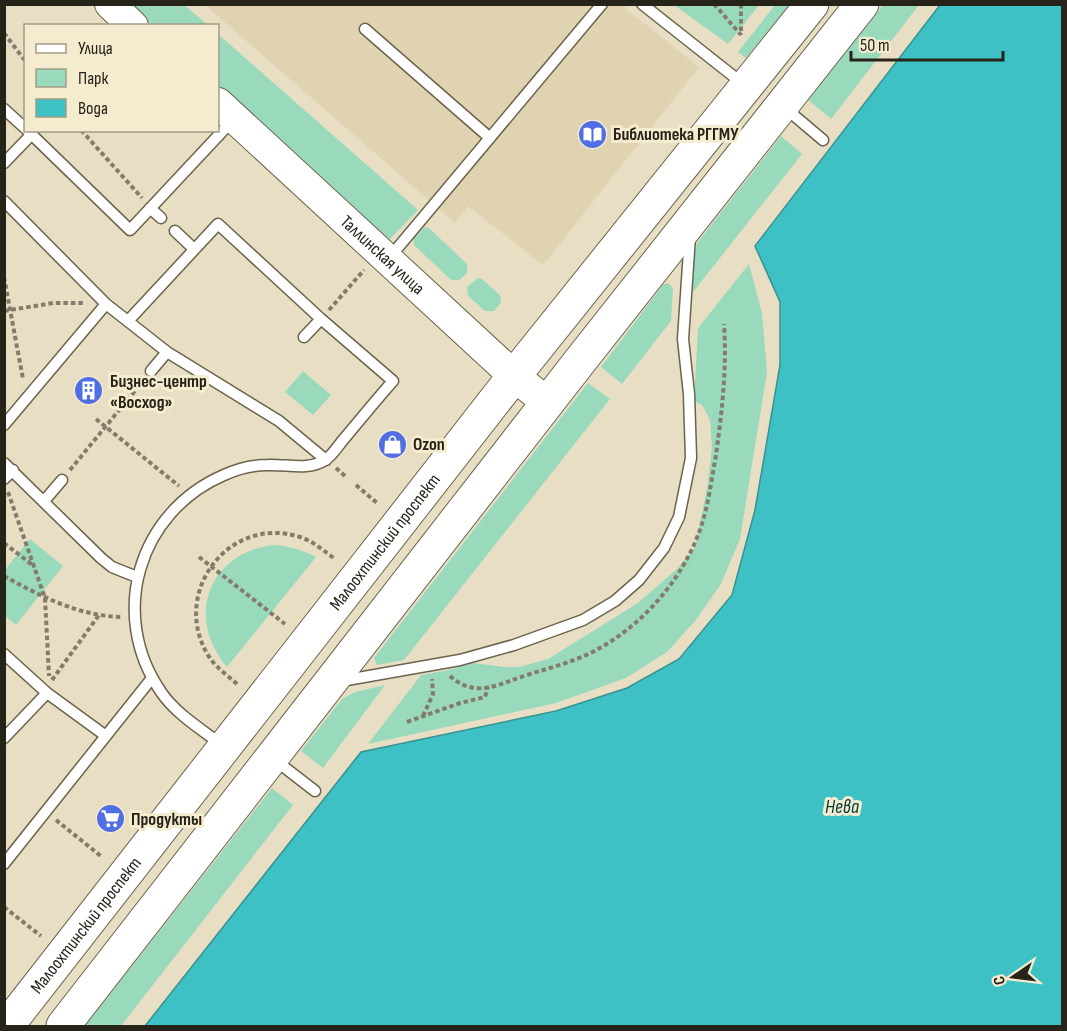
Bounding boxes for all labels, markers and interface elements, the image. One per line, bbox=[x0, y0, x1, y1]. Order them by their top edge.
legend bbox=[24, 24, 219, 132]
scale bar bbox=[851, 24, 1002, 62]
text: 50 m bbox=[860, 35, 890, 56]
text: Улица bbox=[78, 38, 113, 59]
text: Парк bbox=[78, 68, 109, 89]
text: Вода bbox=[78, 98, 108, 119]
library icon: Библиотека РГГМУ bbox=[576, 118, 608, 150]
place label: Библиотека РГГМУ bbox=[613, 124, 739, 145]
street label: Таллинская улица bbox=[336, 211, 429, 299]
place label: Бизнес-центр «Восход» bbox=[110, 371, 207, 413]
building icon: Бизнес-центр «Восход» bbox=[73, 375, 105, 407]
shop icon: Ozon bbox=[376, 428, 408, 460]
place label: Ozon bbox=[413, 434, 445, 455]
street label: Малоохтинский проспект bbox=[325, 470, 445, 615]
water label: Нева bbox=[825, 795, 859, 819]
supermarket icon: Продукты bbox=[94, 803, 126, 835]
place label: Продукты bbox=[131, 809, 202, 830]
street label: Малоохтинский проспект bbox=[26, 853, 146, 998]
north arrow bbox=[983, 947, 1043, 1007]
text: С bbox=[990, 974, 1010, 987]

